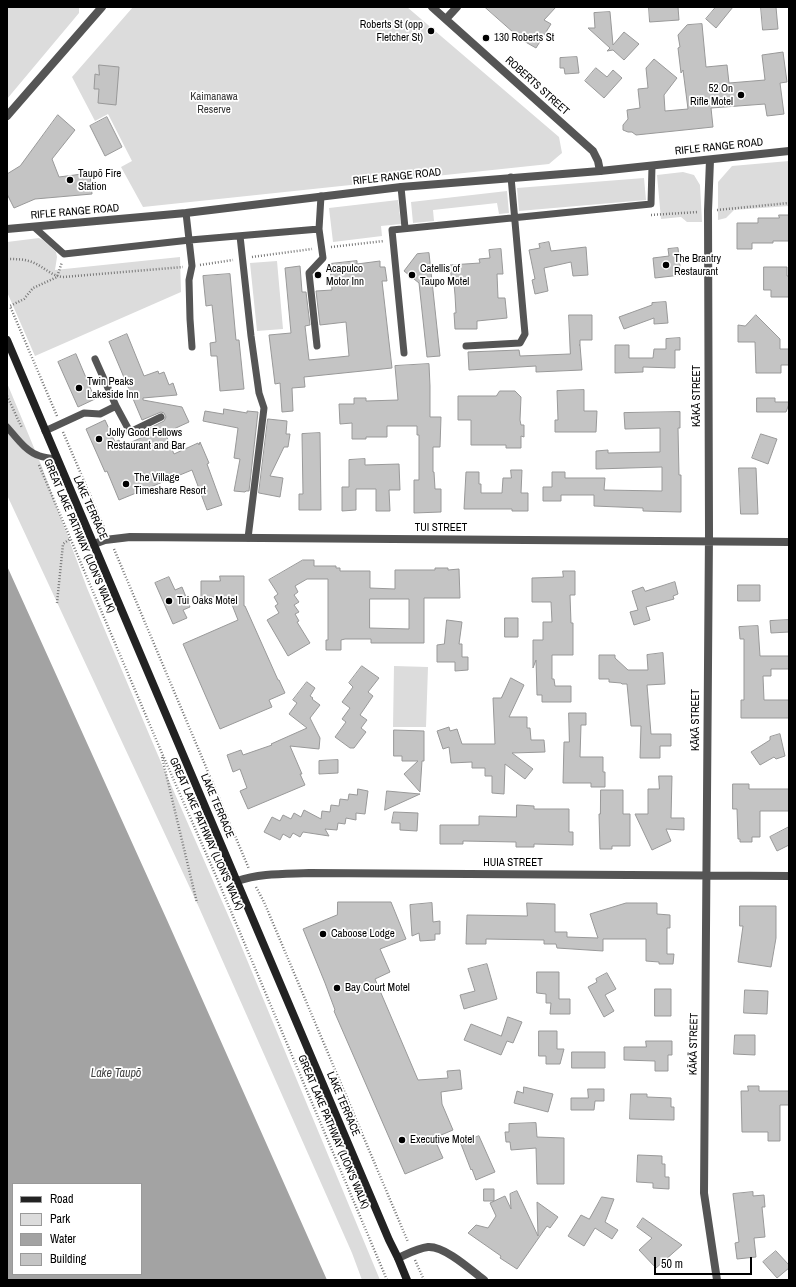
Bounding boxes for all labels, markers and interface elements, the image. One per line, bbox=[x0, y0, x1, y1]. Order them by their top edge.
place label: Roberts St (opp Fletcher St) bbox=[360, 18, 423, 44]
marker: Roberts St (opp Fletcher St) bbox=[426, 26, 436, 36]
place label: 130 Roberts St bbox=[494, 31, 554, 45]
marker: 130 Roberts St bbox=[481, 33, 491, 43]
street label: ROBERTS STREET bbox=[502, 54, 572, 118]
place label: 52 On Rifle Motel bbox=[690, 82, 733, 108]
park label: Kaimanawa Reserve bbox=[190, 90, 238, 116]
marker: 52 On Rifle Motel bbox=[736, 90, 746, 100]
street label: RIFLE RANGE ROAD bbox=[674, 136, 764, 158]
street label: RIFLE RANGE ROAD bbox=[352, 166, 442, 188]
place label: Taupō Fire Station bbox=[78, 167, 121, 193]
marker: Taupō Fire Station bbox=[65, 175, 75, 185]
street label: RIFLE RANGE ROAD bbox=[30, 202, 120, 222]
place label: The Brantry Restaurant bbox=[674, 252, 721, 278]
marker: The Brantry Restaurant bbox=[661, 260, 671, 270]
place label: Acapulco Motor Inn bbox=[326, 262, 364, 288]
place label: Catellis of Taupo Motel bbox=[420, 262, 469, 288]
marker: Acapulco Motor Inn bbox=[313, 270, 323, 280]
marker: Catellis of Taupo Motel bbox=[407, 270, 417, 280]
street label: KĀKĀ STREET bbox=[690, 365, 704, 427]
place label: Twin Peaks Lakeside Inn bbox=[87, 375, 139, 401]
marker: Twin Peaks Lakeside Inn bbox=[74, 383, 84, 393]
place label: Jolly Good Fellows Restaurant and Bar bbox=[107, 426, 185, 452]
marker: Jolly Good Fellows Restaurant and Bar bbox=[94, 434, 104, 444]
street label: GREAT LAKE PATHWAY (LION'S WALK) bbox=[41, 457, 117, 615]
place label: The Village Timeshare Resort bbox=[134, 471, 206, 497]
street label: LAKE TERRACE bbox=[70, 474, 110, 542]
marker: The Village Timeshare Resort bbox=[121, 479, 131, 489]
street label: TUI STREET bbox=[415, 521, 467, 535]
place label: Tui Oaks Motel bbox=[177, 594, 237, 608]
marker: Tui Oaks Motel bbox=[164, 596, 174, 606]
street label: KĀKĀ STREET bbox=[689, 689, 703, 751]
street label: GREAT LAKE PATHWAY (LION'S WALK) bbox=[166, 756, 246, 912]
street label: LAKE TERRACE bbox=[198, 772, 236, 840]
street label: HUIA STREET bbox=[483, 856, 543, 870]
place label: Caboose Lodge bbox=[331, 927, 395, 941]
marker: Caboose Lodge bbox=[318, 929, 328, 939]
place label: Bay Court Motel bbox=[345, 981, 410, 995]
marker: Bay Court Motel bbox=[332, 983, 342, 993]
street label: KĀKĀ STREET bbox=[687, 1013, 701, 1075]
street label: GREAT LAKE PATHWAY (LION'S WALK) bbox=[295, 1053, 371, 1211]
water label: Lake Taupō bbox=[91, 1067, 141, 1081]
street label: LAKE TERRACE bbox=[324, 1070, 362, 1138]
place label: Executive Motel bbox=[410, 1133, 474, 1147]
marker: Executive Motel bbox=[397, 1135, 407, 1145]
legend bbox=[12, 1183, 142, 1275]
text: Road bbox=[50, 1191, 74, 1207]
text: Park bbox=[50, 1211, 70, 1227]
text: Water bbox=[50, 1231, 76, 1247]
scale bar bbox=[656, 1249, 754, 1275]
text: Building bbox=[50, 1251, 86, 1267]
text: 50 m bbox=[661, 1256, 683, 1272]

